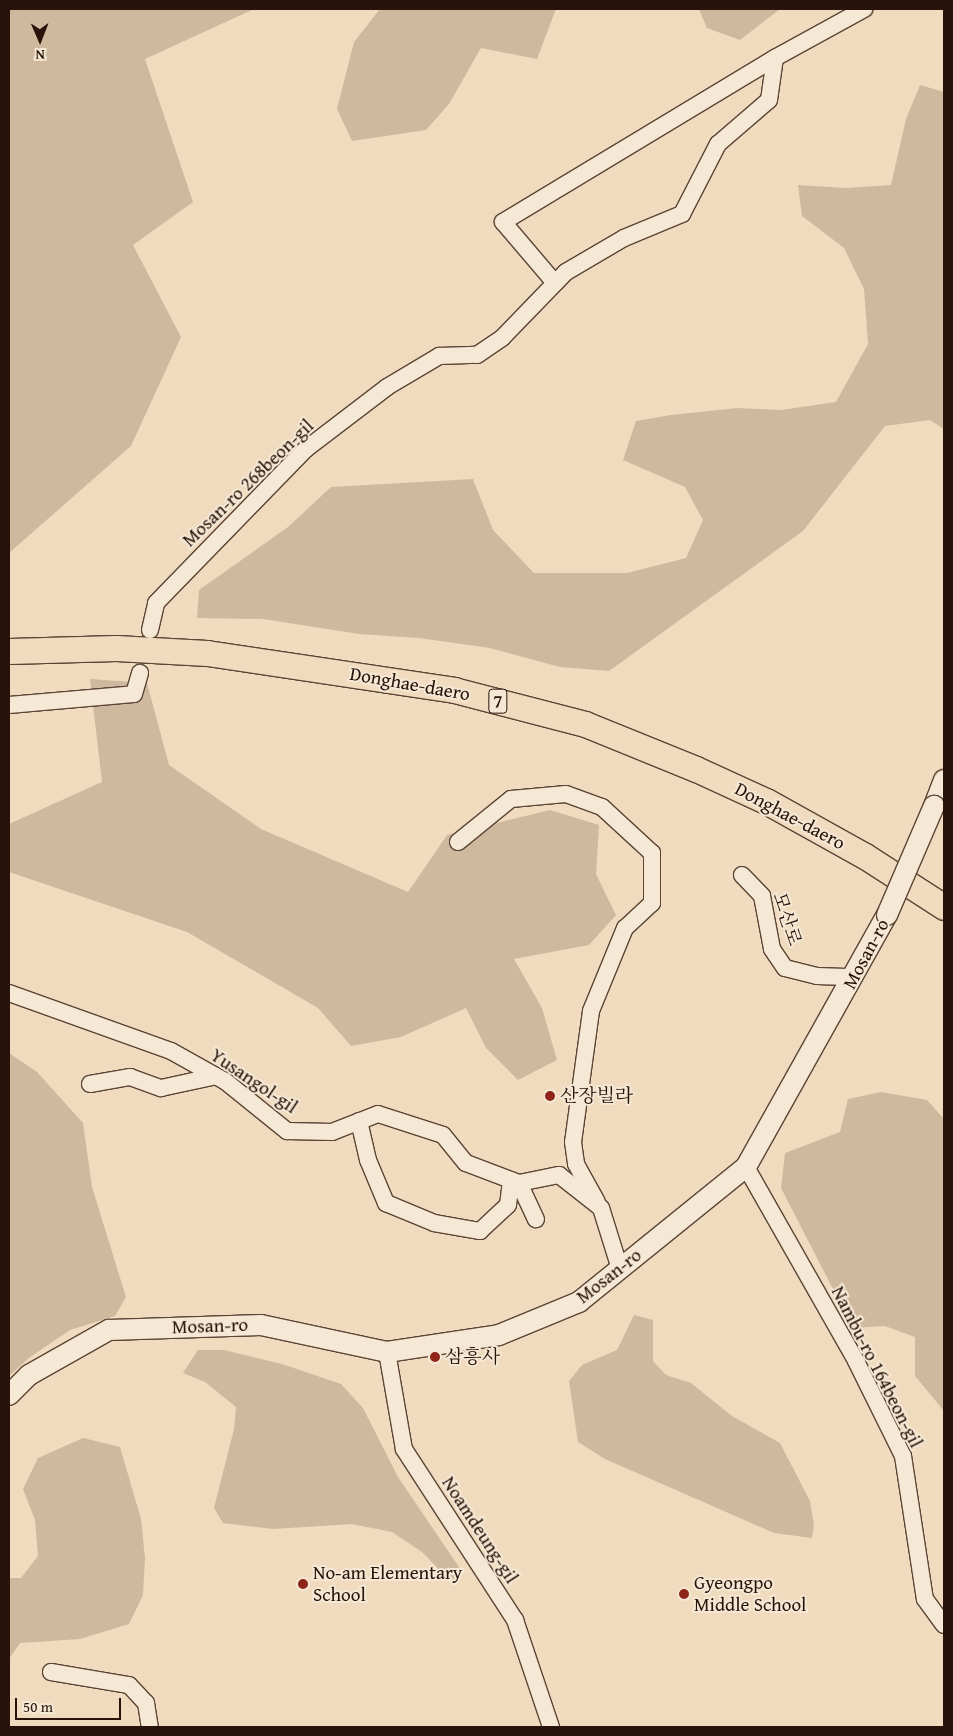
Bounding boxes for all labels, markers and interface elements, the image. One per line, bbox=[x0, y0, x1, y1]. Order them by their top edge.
north arrow bbox=[15, 15, 65, 65]
text: N bbox=[35, 45, 45, 65]
street label: Mosan-ro 268beon-gil bbox=[178, 415, 318, 551]
street label: Donghae-daero bbox=[348, 662, 472, 706]
road number: 7 bbox=[488, 686, 508, 716]
street label: Donghae-daero bbox=[731, 777, 849, 855]
street label: 모산로 bbox=[768, 889, 806, 949]
street label: Mosan-ro bbox=[838, 915, 894, 993]
street label: Yusangol-gil bbox=[206, 1044, 302, 1118]
place label: 산장빌라 bbox=[560, 1085, 633, 1107]
marker: 산장빌라 bbox=[544, 1090, 556, 1102]
street label: Mosan-ro bbox=[572, 1244, 646, 1308]
street label: Nambu-ro 164beon-gil bbox=[826, 1282, 928, 1452]
street label: Mosan-ro bbox=[172, 1313, 248, 1339]
place label: 삼흥사 bbox=[445, 1346, 500, 1368]
marker: 삼흥사 bbox=[429, 1351, 441, 1363]
street label: Noamdeung-gil bbox=[437, 1472, 523, 1588]
place label: No-am Elementary School bbox=[313, 1562, 462, 1606]
place label: Gyeongpo Middle School bbox=[694, 1572, 806, 1616]
marker: No-am Elementary School bbox=[297, 1578, 309, 1590]
marker: Gyeongpo Middle School bbox=[678, 1588, 690, 1600]
scale bar bbox=[18, 1688, 124, 1720]
text: 50 m bbox=[23, 1696, 53, 1717]

